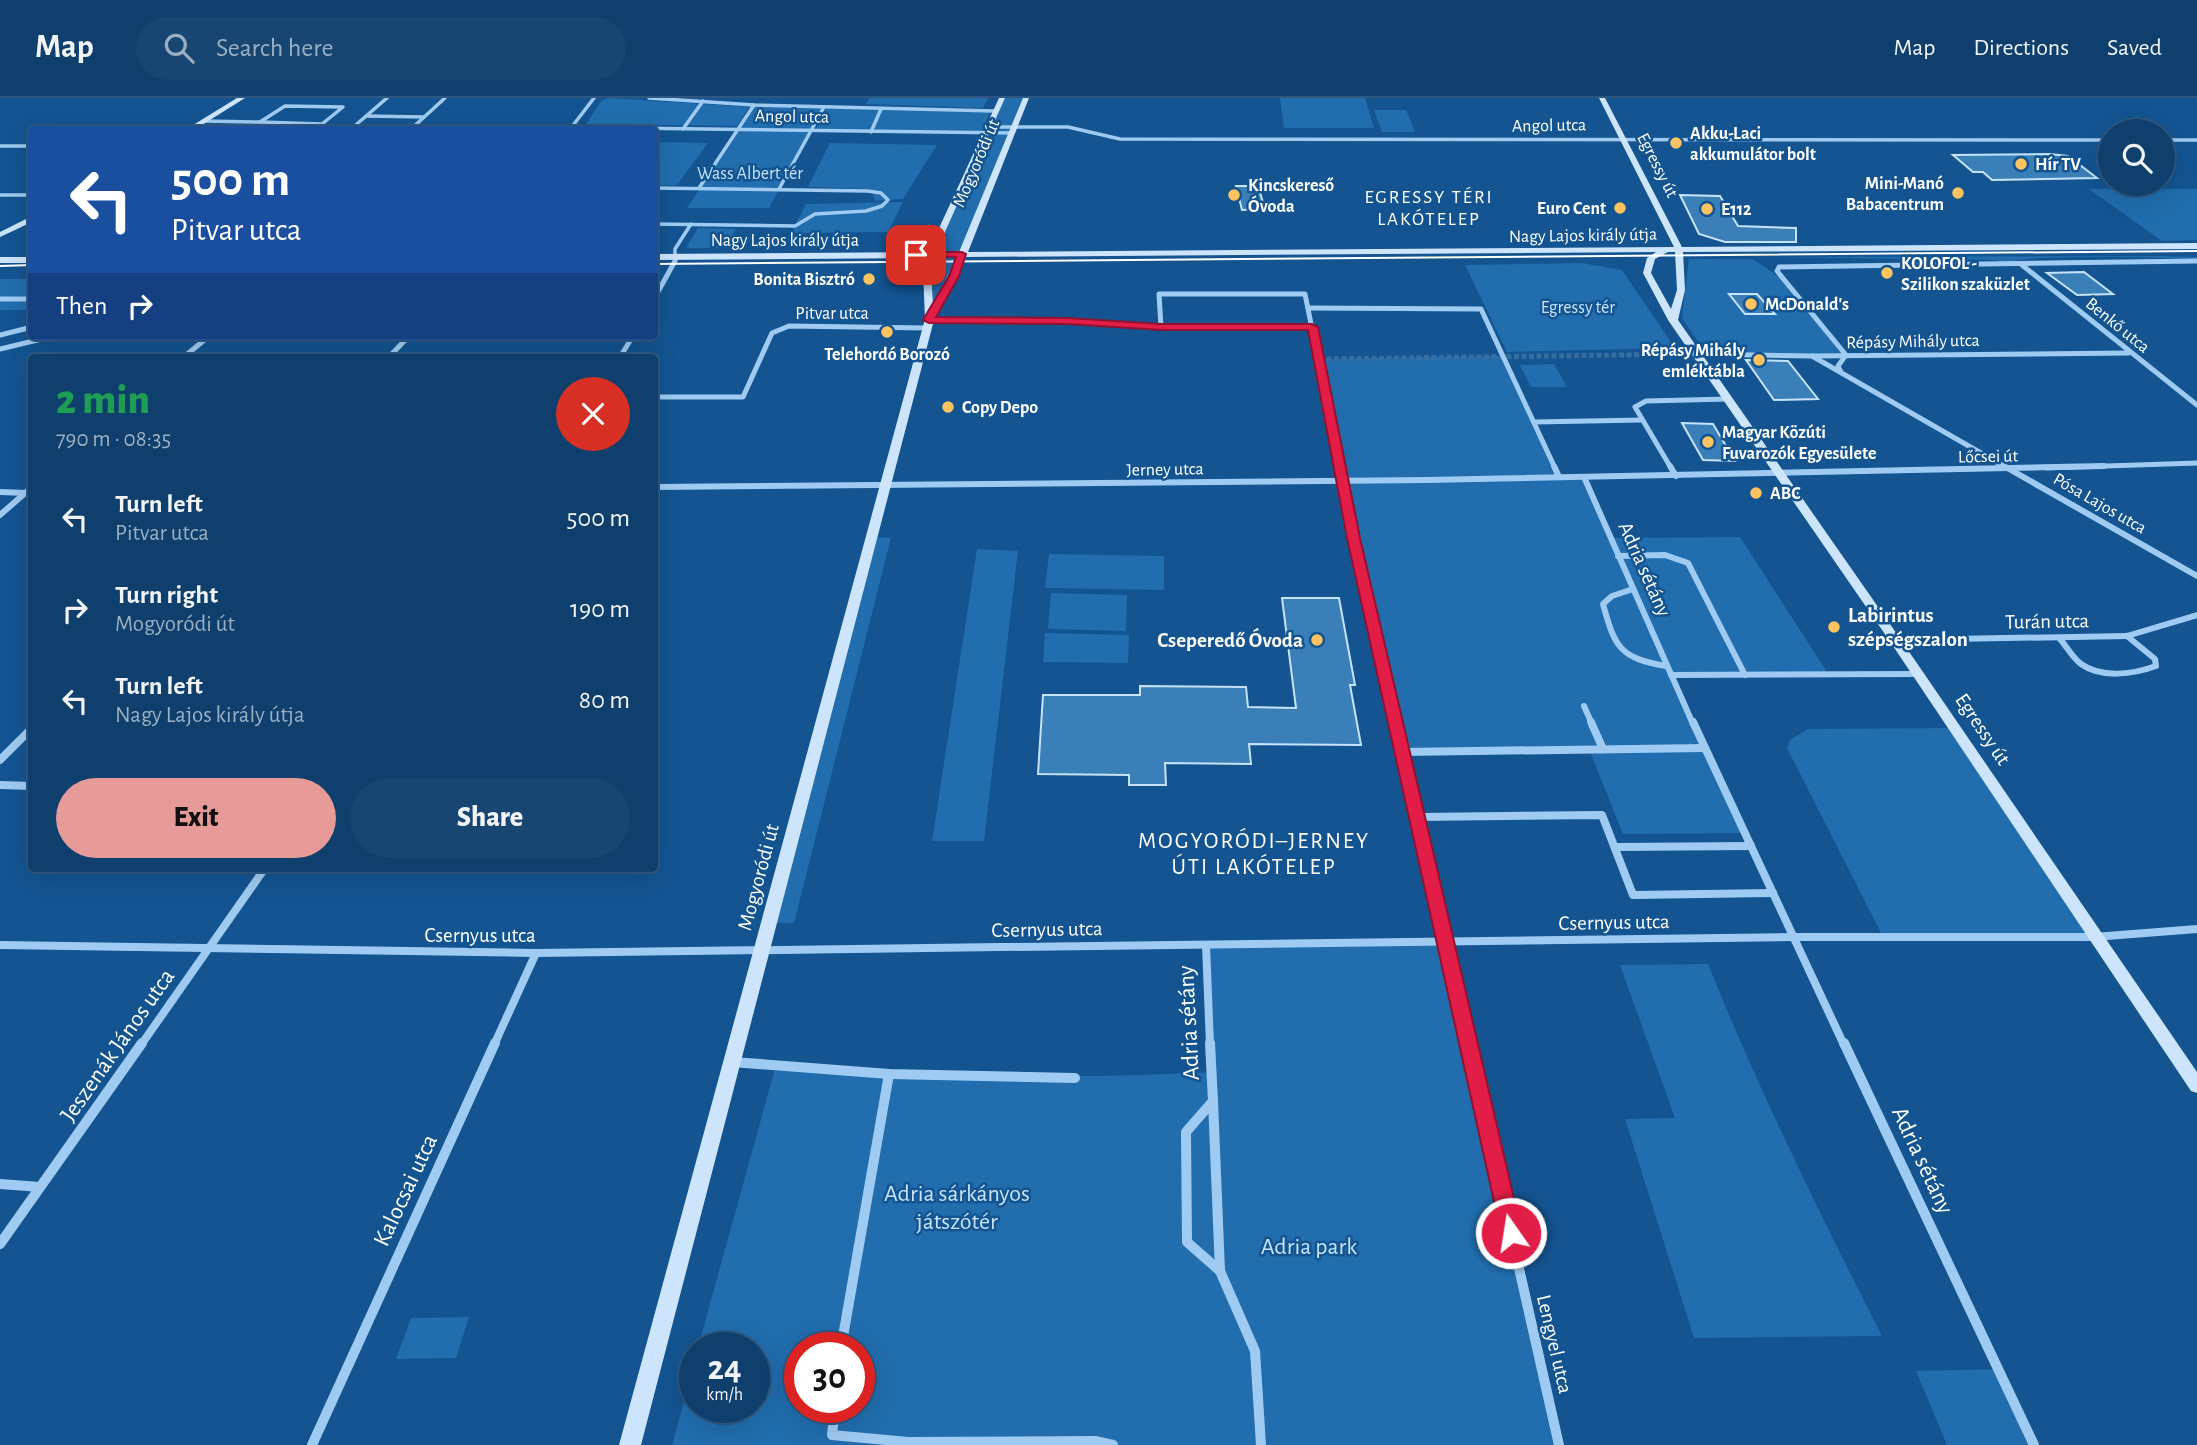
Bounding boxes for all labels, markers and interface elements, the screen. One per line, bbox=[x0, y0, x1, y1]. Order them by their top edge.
search box bbox=[136, 17, 626, 80]
icon: search bbox=[160, 29, 198, 67]
text: Map bbox=[35, 31, 94, 64]
text: Search here bbox=[216, 35, 334, 61]
text: Map bbox=[1893, 36, 1935, 60]
text: Directions bbox=[1973, 36, 2069, 60]
text: Saved bbox=[2107, 36, 2162, 60]
street label: Angol utca bbox=[755, 107, 829, 127]
street label: Mogyoródi út bbox=[950, 116, 1004, 210]
street label: Angol utca bbox=[1512, 116, 1586, 136]
map controls bbox=[2098, 119, 2175, 196]
button: search bbox=[2098, 119, 2175, 196]
place label: Akku-Laci akkumulátor bolt bbox=[1690, 125, 1816, 164]
street label: Egressy út bbox=[1633, 130, 1681, 201]
marker: Akku-Laci akkumulátor bolt bbox=[1668, 135, 1684, 151]
icon: left bbox=[56, 154, 147, 245]
text: 500 m bbox=[171, 156, 290, 205]
marker: Hír TV bbox=[2013, 156, 2029, 172]
place label: Hír TV bbox=[2035, 156, 2081, 174]
park label: Wass Albert tér bbox=[697, 165, 803, 183]
place label: Mini-Manó Babacentrum bbox=[1846, 175, 1944, 214]
place label: Kincskereső Óvoda bbox=[1248, 177, 1334, 216]
marker: Mini-Manó Babacentrum bbox=[1950, 185, 1966, 201]
district label: EGRESSY TÉRI LAKÓTELEP bbox=[1364, 186, 1494, 229]
marker: Kincskereső Óvoda bbox=[1226, 187, 1242, 203]
place label: Euro Cent bbox=[1537, 200, 1606, 218]
marker: Euro Cent bbox=[1612, 200, 1628, 216]
marker: E112 bbox=[1699, 201, 1715, 217]
place label: E112 bbox=[1721, 201, 1752, 219]
text: Pitvar utca bbox=[171, 214, 302, 246]
pin bbox=[886, 225, 946, 285]
street label: Nagy Lajos király útja bbox=[1509, 226, 1657, 246]
street label: Nagy Lajos király útja bbox=[711, 232, 859, 250]
icon: arrive bbox=[897, 236, 935, 274]
place label: KOLOFOL - Szilikon szaküzlet bbox=[1901, 255, 2030, 294]
marker: KOLOFOL - Szilikon szaküzlet bbox=[1879, 265, 1895, 281]
place label: Bonita Bisztró bbox=[753, 271, 855, 289]
marker: Bonita Bisztró bbox=[861, 271, 877, 287]
icon: right bbox=[121, 287, 159, 325]
text: Then bbox=[56, 293, 107, 319]
street label: Benkő utca bbox=[2082, 295, 2153, 357]
marker: McDonald's bbox=[1743, 296, 1759, 312]
place label: McDonald's bbox=[1765, 296, 1849, 314]
park label: Egressy tér bbox=[1541, 299, 1615, 317]
street label: Pitvar utca bbox=[795, 305, 869, 323]
marker: Telehordó Borozó bbox=[879, 324, 895, 340]
street label: Répásy Mihály utca bbox=[1846, 332, 1980, 352]
place label: Répásy Mihály emléktábla bbox=[1641, 342, 1746, 381]
place label: Telehordó Borozó bbox=[824, 346, 950, 364]
marker: Répásy Mihály emléktábla bbox=[1751, 352, 1767, 368]
button: close bbox=[556, 377, 630, 451]
text: 2 min bbox=[56, 379, 150, 421]
marker: Copy Depo bbox=[940, 399, 956, 415]
place label: Copy Depo bbox=[962, 399, 1038, 417]
place label: Magyar Közúti Fuvarozók Egyesülete bbox=[1722, 424, 1876, 463]
text: 790 m · 08:35 bbox=[56, 428, 171, 451]
marker: Magyar Közúti Fuvarozók Egyesülete bbox=[1700, 434, 1716, 450]
street label: Lőcsei út bbox=[1958, 447, 2019, 467]
street label: Jerney utca bbox=[1126, 460, 1204, 480]
street label: Pósa Lajos utca bbox=[2050, 470, 2149, 538]
marker: ABC bbox=[1748, 485, 1764, 501]
place label: ABC bbox=[1770, 485, 1801, 503]
text: Turn left bbox=[115, 491, 203, 517]
icon: left bbox=[56, 500, 94, 538]
text: 500 m bbox=[567, 505, 630, 531]
street label: Adria sétány bbox=[1614, 519, 1675, 620]
text: Pitvar utca bbox=[115, 522, 209, 545]
text: Turn right bbox=[115, 582, 218, 608]
icon: right bbox=[56, 591, 94, 629]
text: 190 m bbox=[570, 596, 630, 622]
place label: Labirintus szépségszalon bbox=[1848, 605, 1968, 650]
street label: Turán utca bbox=[2005, 610, 2090, 633]
text: Mogyoródi út bbox=[115, 613, 235, 636]
marker: Labirintus szépségszalon bbox=[1826, 619, 1842, 635]
place label: Cseperedő Óvoda bbox=[1157, 628, 1303, 651]
marker: Cseperedő Óvoda bbox=[1309, 632, 1325, 648]
text: Turn left bbox=[115, 673, 203, 699]
icon: left bbox=[56, 682, 94, 720]
text: 80 m bbox=[579, 687, 630, 713]
street label: Egressy út bbox=[1951, 690, 2014, 769]
text: Nagy Lajos király útja bbox=[115, 704, 305, 727]
button: Exit bbox=[56, 778, 336, 858]
button: Share bbox=[350, 778, 630, 858]
street label: Mogyoródi út bbox=[734, 821, 783, 933]
district label: MOGYORÓDI–JERNEY ÚTI LAKÓTELEP bbox=[1138, 827, 1370, 879]
street label: Csernyus utca bbox=[1558, 911, 1670, 934]
street label: Csernyus utca bbox=[991, 918, 1103, 941]
street label: Csernyus utca bbox=[424, 925, 536, 946]
street label: Jeszenák János utca bbox=[56, 965, 179, 1126]
street label: Adria sétány bbox=[1174, 965, 1204, 1081]
street label: Adria sétány bbox=[1887, 1103, 1957, 1218]
street label: Kalocsai utca bbox=[370, 1131, 442, 1250]
park label: Adria sárkányos játszótér bbox=[884, 1182, 1030, 1234]
position arrow bbox=[1474, 1196, 1548, 1270]
park label: Adria park bbox=[1261, 1235, 1357, 1259]
street label: Lengyel utca bbox=[1533, 1293, 1576, 1396]
speed limit sign: 30 bbox=[784, 1332, 875, 1423]
text: 24 bbox=[707, 1351, 742, 1386]
text: km/h bbox=[706, 1386, 743, 1404]

